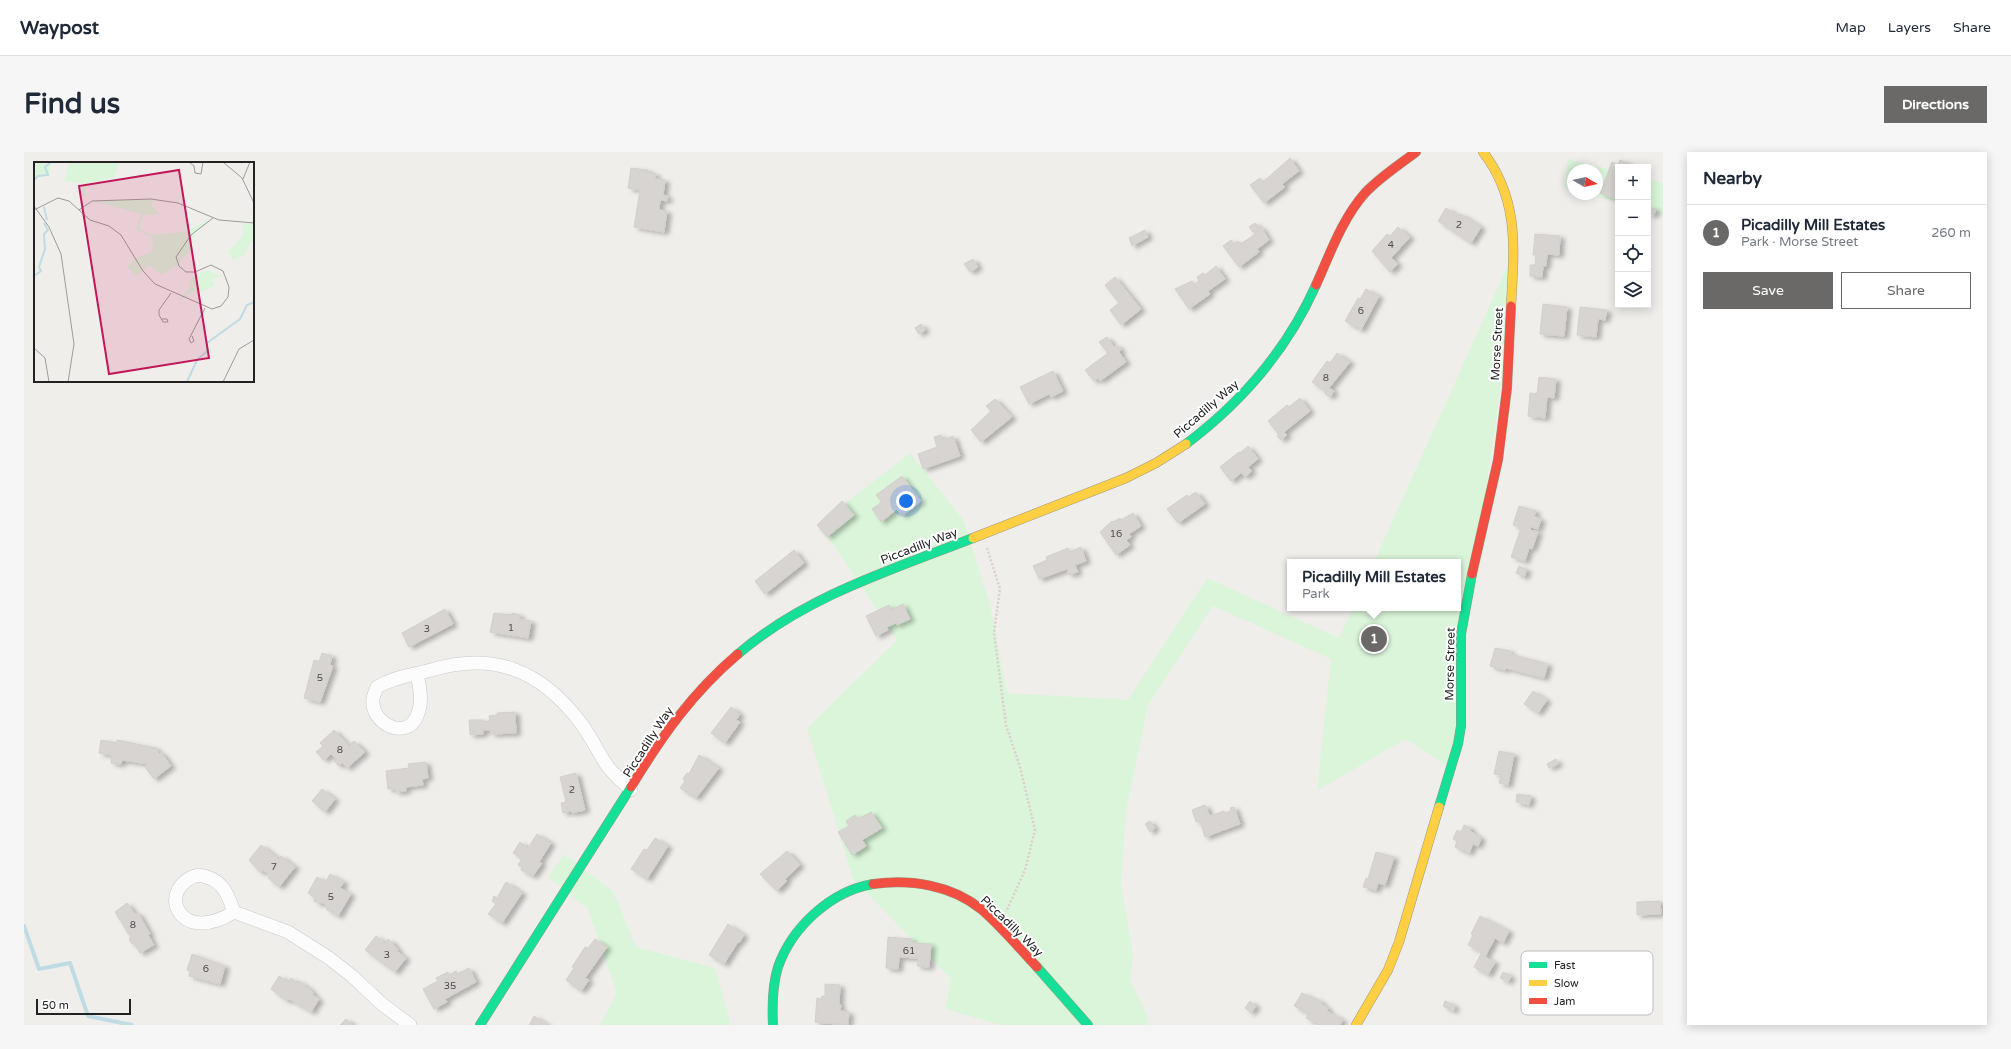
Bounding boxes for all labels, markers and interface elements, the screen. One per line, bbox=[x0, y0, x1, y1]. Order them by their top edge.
text: Waypost bbox=[20, 17, 99, 39]
text: Map bbox=[1836, 19, 1866, 36]
text: Layers bbox=[1888, 19, 1931, 36]
text: Share bbox=[1953, 19, 1991, 36]
button: Directions bbox=[1884, 86, 1987, 123]
text: Find us bbox=[24, 87, 120, 121]
inset map bbox=[34, 162, 254, 382]
north arrow bbox=[1567, 164, 1603, 200]
map controls bbox=[1615, 164, 1651, 308]
button: + bbox=[1615, 164, 1651, 200]
text: Nearby bbox=[1703, 168, 1762, 189]
button: − bbox=[1615, 200, 1651, 236]
text: Picadilly Mill Estates bbox=[1741, 216, 1885, 234]
house number: 2 bbox=[1456, 219, 1462, 231]
text: 1 bbox=[1712, 225, 1720, 241]
text: 260 m bbox=[1931, 225, 1971, 241]
text: Park · Morse Street bbox=[1741, 234, 1858, 250]
button: locate bbox=[1615, 236, 1651, 272]
house number: 4 bbox=[1388, 239, 1394, 251]
button: layers bbox=[1615, 272, 1651, 308]
button: Save bbox=[1703, 272, 1833, 309]
button: Share bbox=[1841, 272, 1971, 309]
house number: 6 bbox=[1358, 305, 1364, 317]
street label: Morse Street bbox=[1488, 307, 1506, 381]
house number: 8 bbox=[1323, 372, 1329, 384]
street label: Piccadilly Way bbox=[1171, 377, 1242, 441]
your location bbox=[896, 491, 916, 511]
street label: Piccadilly Way bbox=[879, 525, 960, 567]
house number: 16 bbox=[1110, 528, 1122, 540]
popup bbox=[1287, 559, 1461, 611]
text: Picadilly Mill Estates bbox=[1302, 568, 1446, 586]
text: Park bbox=[1302, 586, 1330, 602]
house number: 1 bbox=[508, 622, 514, 634]
house number: 3 bbox=[424, 623, 430, 635]
pin: 1 bbox=[1361, 624, 1387, 654]
street label: Morse Street bbox=[1442, 627, 1458, 701]
house number: 5 bbox=[317, 672, 323, 684]
street label: Piccadilly Way bbox=[620, 704, 676, 780]
house number: 8 bbox=[337, 744, 343, 756]
house number: 2 bbox=[569, 784, 575, 796]
house number: 7 bbox=[271, 861, 277, 873]
house number: 5 bbox=[328, 891, 334, 903]
street label: Piccadilly Way bbox=[978, 893, 1046, 960]
house number: 8 bbox=[130, 919, 136, 931]
house number: 61 bbox=[903, 945, 915, 957]
house number: 3 bbox=[384, 949, 390, 961]
legend bbox=[1521, 951, 1653, 1015]
text: Fast bbox=[1554, 959, 1575, 972]
house number: 6 bbox=[203, 963, 209, 975]
text: Slow bbox=[1554, 977, 1579, 990]
house number: 35 bbox=[444, 980, 456, 992]
text: Jam bbox=[1554, 995, 1575, 1008]
scale bar bbox=[36, 997, 131, 1016]
text: 50 m bbox=[42, 999, 69, 1012]

